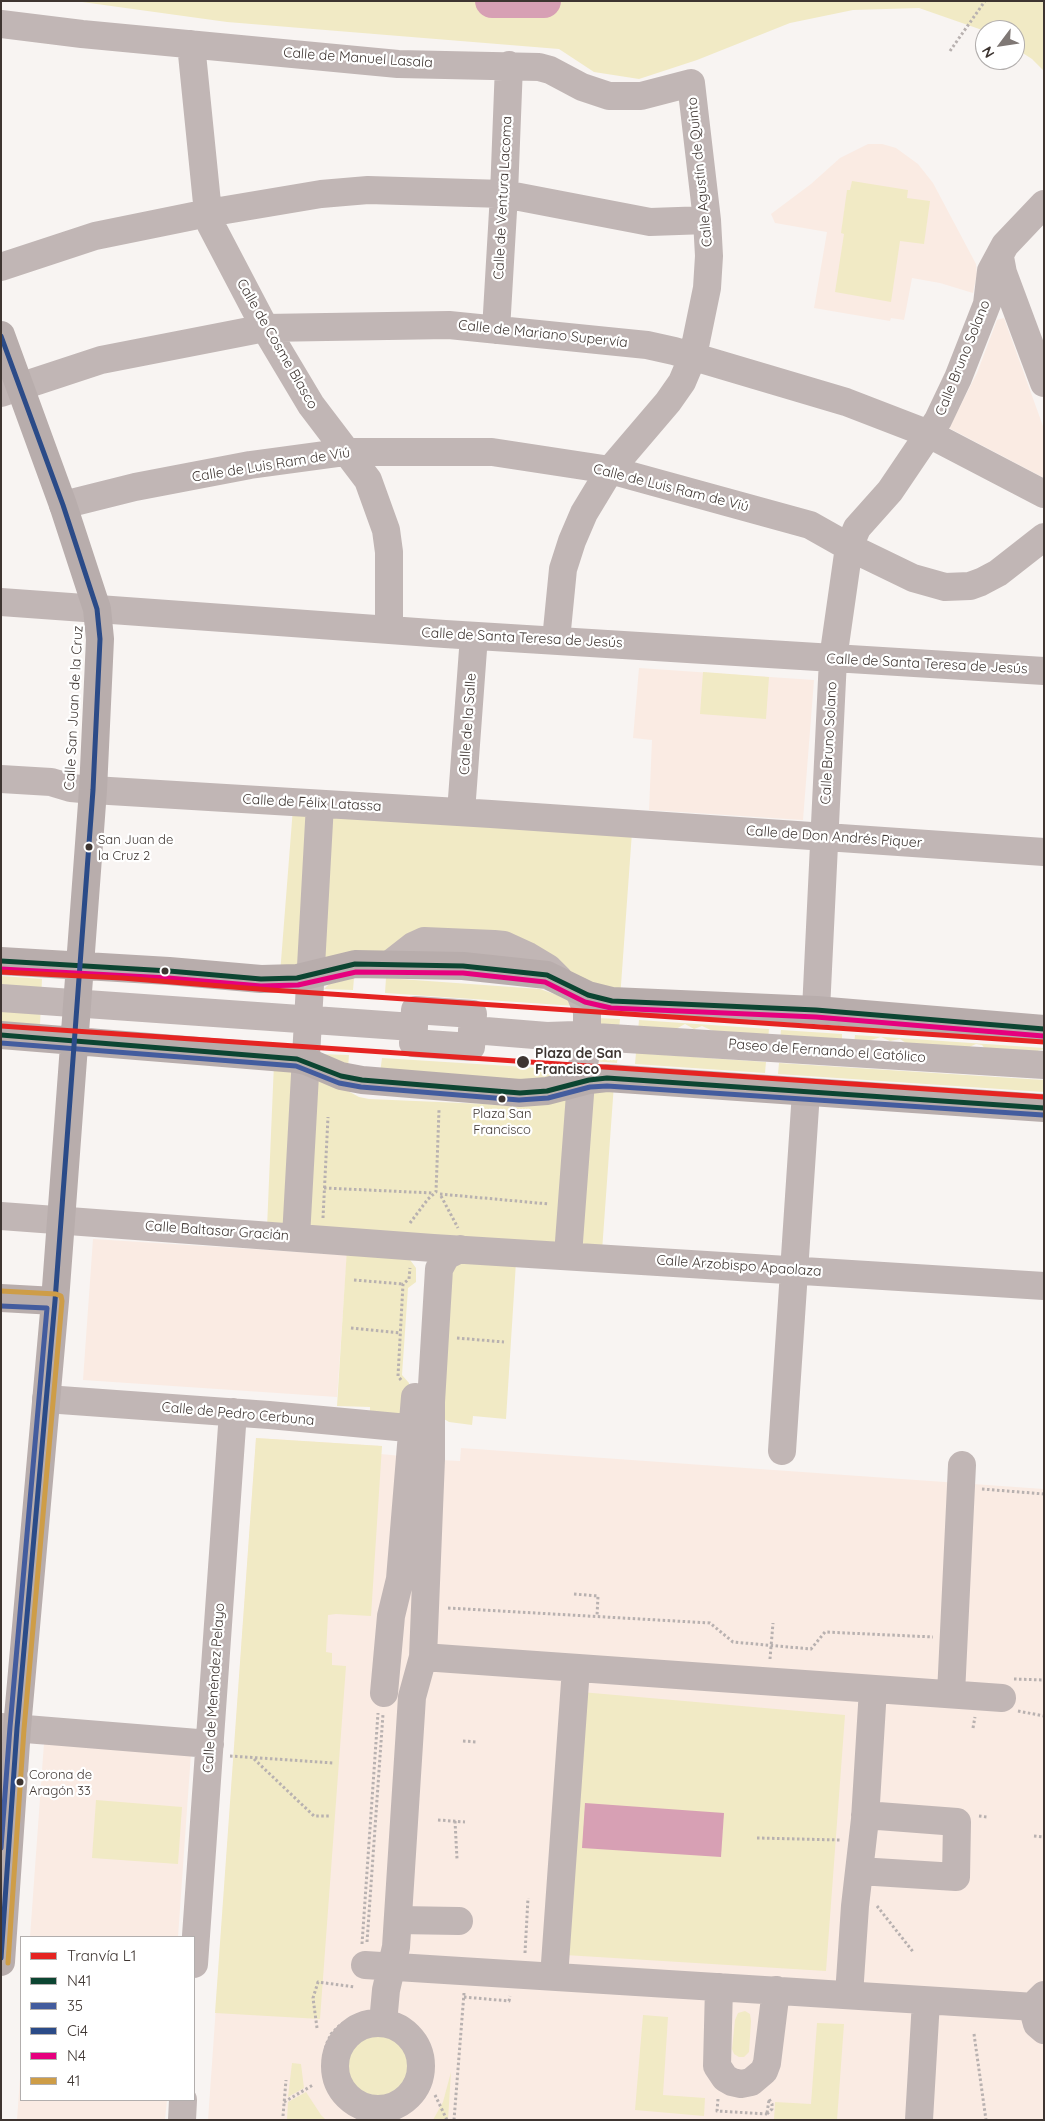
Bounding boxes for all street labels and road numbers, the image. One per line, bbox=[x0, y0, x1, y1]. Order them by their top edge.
street label: Calle de Manuel Lasala bbox=[283, 44, 433, 72]
street label: Calle Agustín de Quinto bbox=[684, 96, 716, 248]
street label: Calle de Ventura Lacoma bbox=[490, 116, 516, 280]
street label: Calle de Cosme Blasco bbox=[233, 276, 321, 412]
street label: Calle Bruno Solano bbox=[932, 298, 994, 418]
street label: Calle de Mariano Supervía bbox=[457, 317, 629, 351]
street label: Calle de Luis Ram de Viú bbox=[191, 444, 351, 486]
street label: Calle de Luis Ram de Viú bbox=[592, 461, 750, 515]
street label: Calle de Santa Teresa de Jesús bbox=[421, 624, 623, 652]
street label: Calle San Juan de la Cruz bbox=[61, 625, 87, 791]
street label: Calle de Santa Teresa de Jesús bbox=[826, 650, 1028, 678]
street label: Calle de la Salle bbox=[456, 673, 480, 775]
street label: Calle Bruno Solano bbox=[817, 681, 841, 805]
street label: Calle de Félix Latassa bbox=[242, 791, 382, 815]
street label: Calle de Don Andrés Piquer bbox=[745, 822, 923, 852]
street label: Paseo de Fernando el Católico bbox=[728, 1036, 926, 1066]
street label: Calle Baltasar Gracián bbox=[144, 1218, 290, 1244]
street label: Calle Arzobispo Apaolaza bbox=[656, 1252, 822, 1280]
street label: Calle de Pedro Cerbuna bbox=[161, 1399, 315, 1429]
street label: Calle de Menéndez Pelayo bbox=[200, 1602, 228, 1774]

